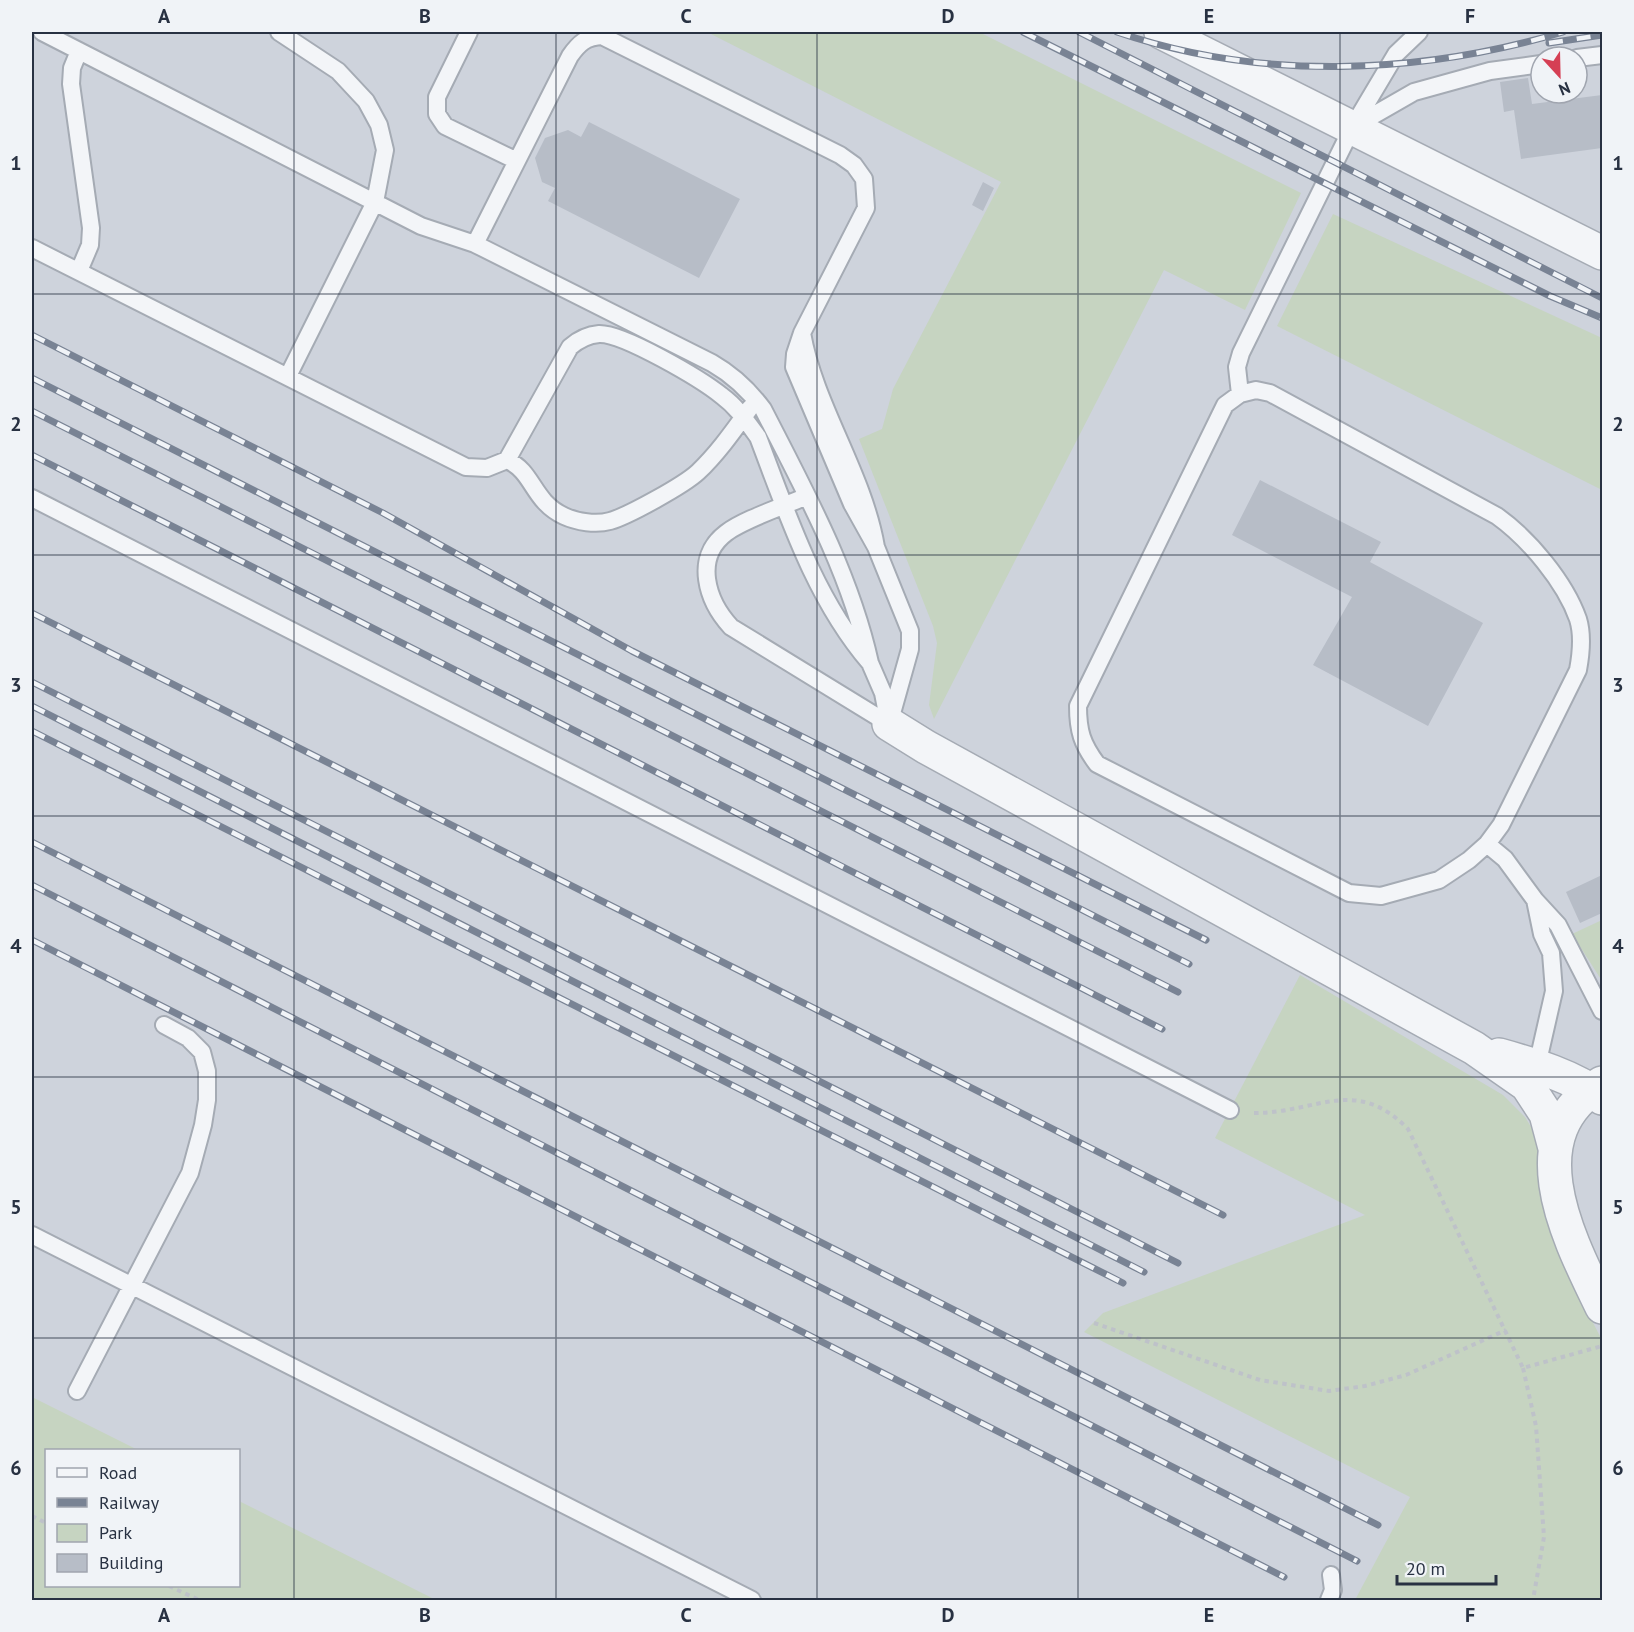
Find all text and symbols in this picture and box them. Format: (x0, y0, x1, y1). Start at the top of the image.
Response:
text: A (158, 3, 171, 29)
text: B (419, 3, 431, 29)
text: C (680, 3, 692, 29)
text: D (942, 3, 955, 29)
text: E (1204, 3, 1214, 29)
text: F (1465, 3, 1475, 29)
north arrow (1529, 45, 1589, 105)
text: N (1556, 78, 1573, 100)
text: 1 (10, 150, 22, 176)
text: 1 (1612, 150, 1624, 176)
text: 2 (10, 411, 22, 437)
text: 2 (1612, 411, 1624, 437)
text: 3 (10, 672, 22, 698)
text: 3 (1612, 672, 1624, 698)
text: 4 (10, 933, 22, 959)
text: 4 (1612, 933, 1624, 959)
text: 5 (10, 1194, 22, 1220)
text: 5 (1612, 1194, 1624, 1220)
legend (45, 1449, 240, 1587)
text: 6 (10, 1455, 22, 1481)
text: 6 (1612, 1455, 1624, 1481)
text: Road (99, 1461, 137, 1484)
text: Railway (99, 1491, 160, 1514)
text: Park (99, 1521, 132, 1544)
scale bar (1397, 1548, 1496, 1586)
text: Building (99, 1551, 163, 1574)
text: 20 m (1406, 1557, 1445, 1580)
text: A (158, 1602, 171, 1628)
text: B (419, 1602, 431, 1628)
text: C (680, 1602, 692, 1628)
text: D (942, 1602, 955, 1628)
text: E (1204, 1602, 1214, 1628)
text: F (1465, 1602, 1475, 1628)

